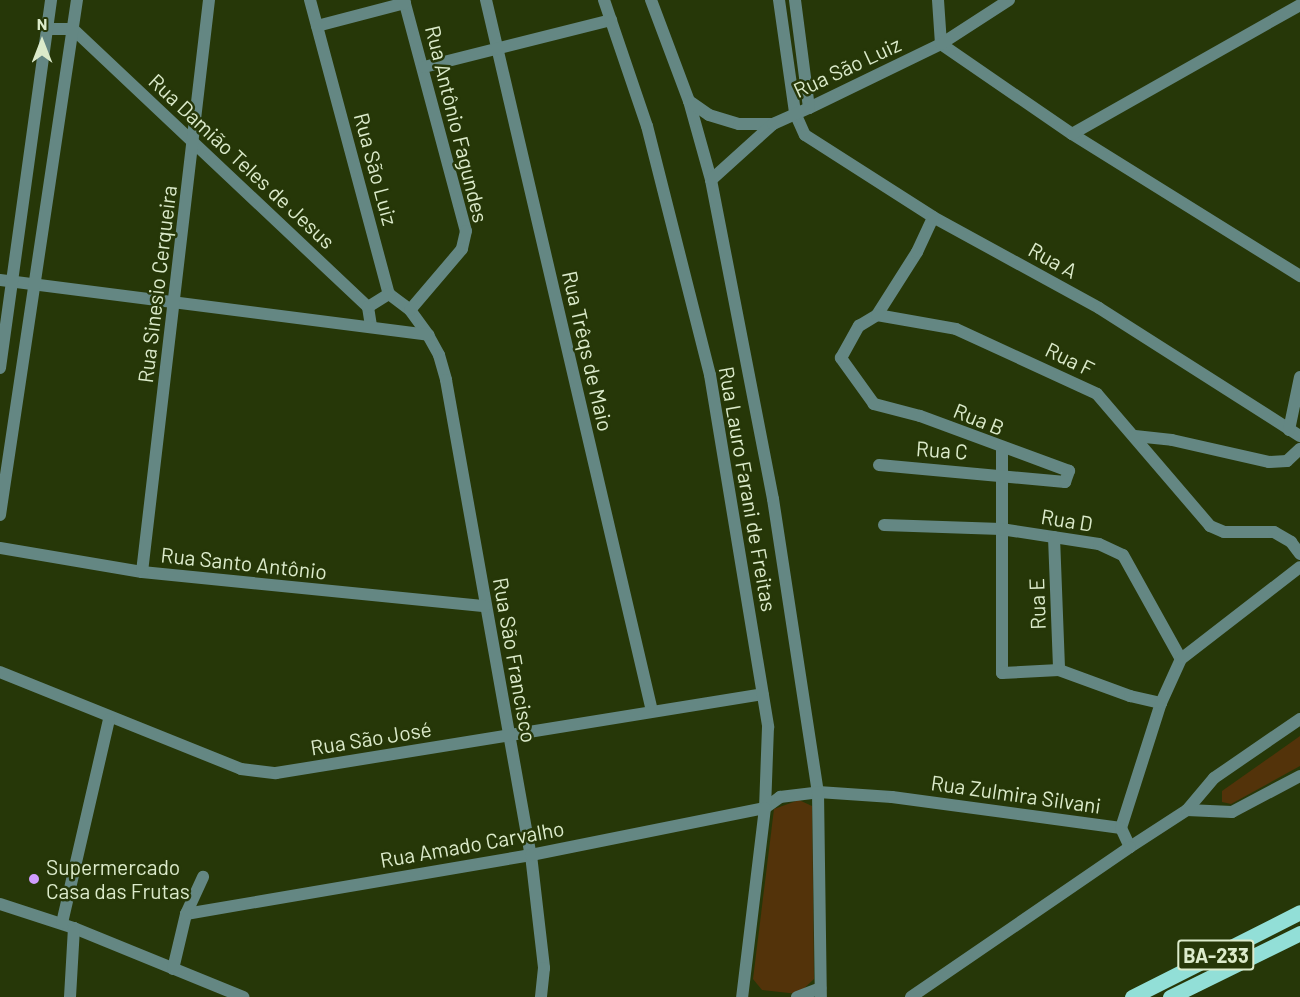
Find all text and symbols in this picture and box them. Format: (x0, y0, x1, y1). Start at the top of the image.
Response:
north arrow (12, 12, 72, 72)
text: N (37, 14, 47, 33)
street label: Rua Antônio Fagundes (420, 23, 494, 225)
street label: Rua São Luiz (789, 31, 905, 103)
street label: Rua Damião Teles de Jesus (144, 68, 340, 254)
street label: Rua São Luiz (349, 110, 403, 228)
street label: Rua Sinesio Cerqueira (132, 184, 182, 384)
street label: Rua A (1024, 236, 1082, 284)
street label: Rua Trêqs de Maio (557, 268, 619, 434)
street label: Rua F (1042, 337, 1098, 381)
street label: Rua Lauro Farani de Freitas (714, 364, 782, 614)
street label: Rua B (950, 398, 1008, 440)
street label: Rua C (915, 436, 969, 464)
street label: Rua D (1039, 503, 1095, 537)
street label: Rua Santo Antônio (160, 542, 328, 584)
street label: Rua São Francisco (488, 575, 542, 745)
street label: Rua E (1024, 578, 1050, 630)
street label: Rua São José (309, 716, 433, 760)
street label: Rua Zulmira Silvani (929, 770, 1103, 818)
street label: Rua Amado Carvalho (378, 815, 566, 873)
place label: Supermercado Casa das Frutas (46, 854, 190, 904)
marker: Supermercado Casa das Frutas (27, 872, 41, 886)
road number: BA-233 (1177, 938, 1255, 972)

